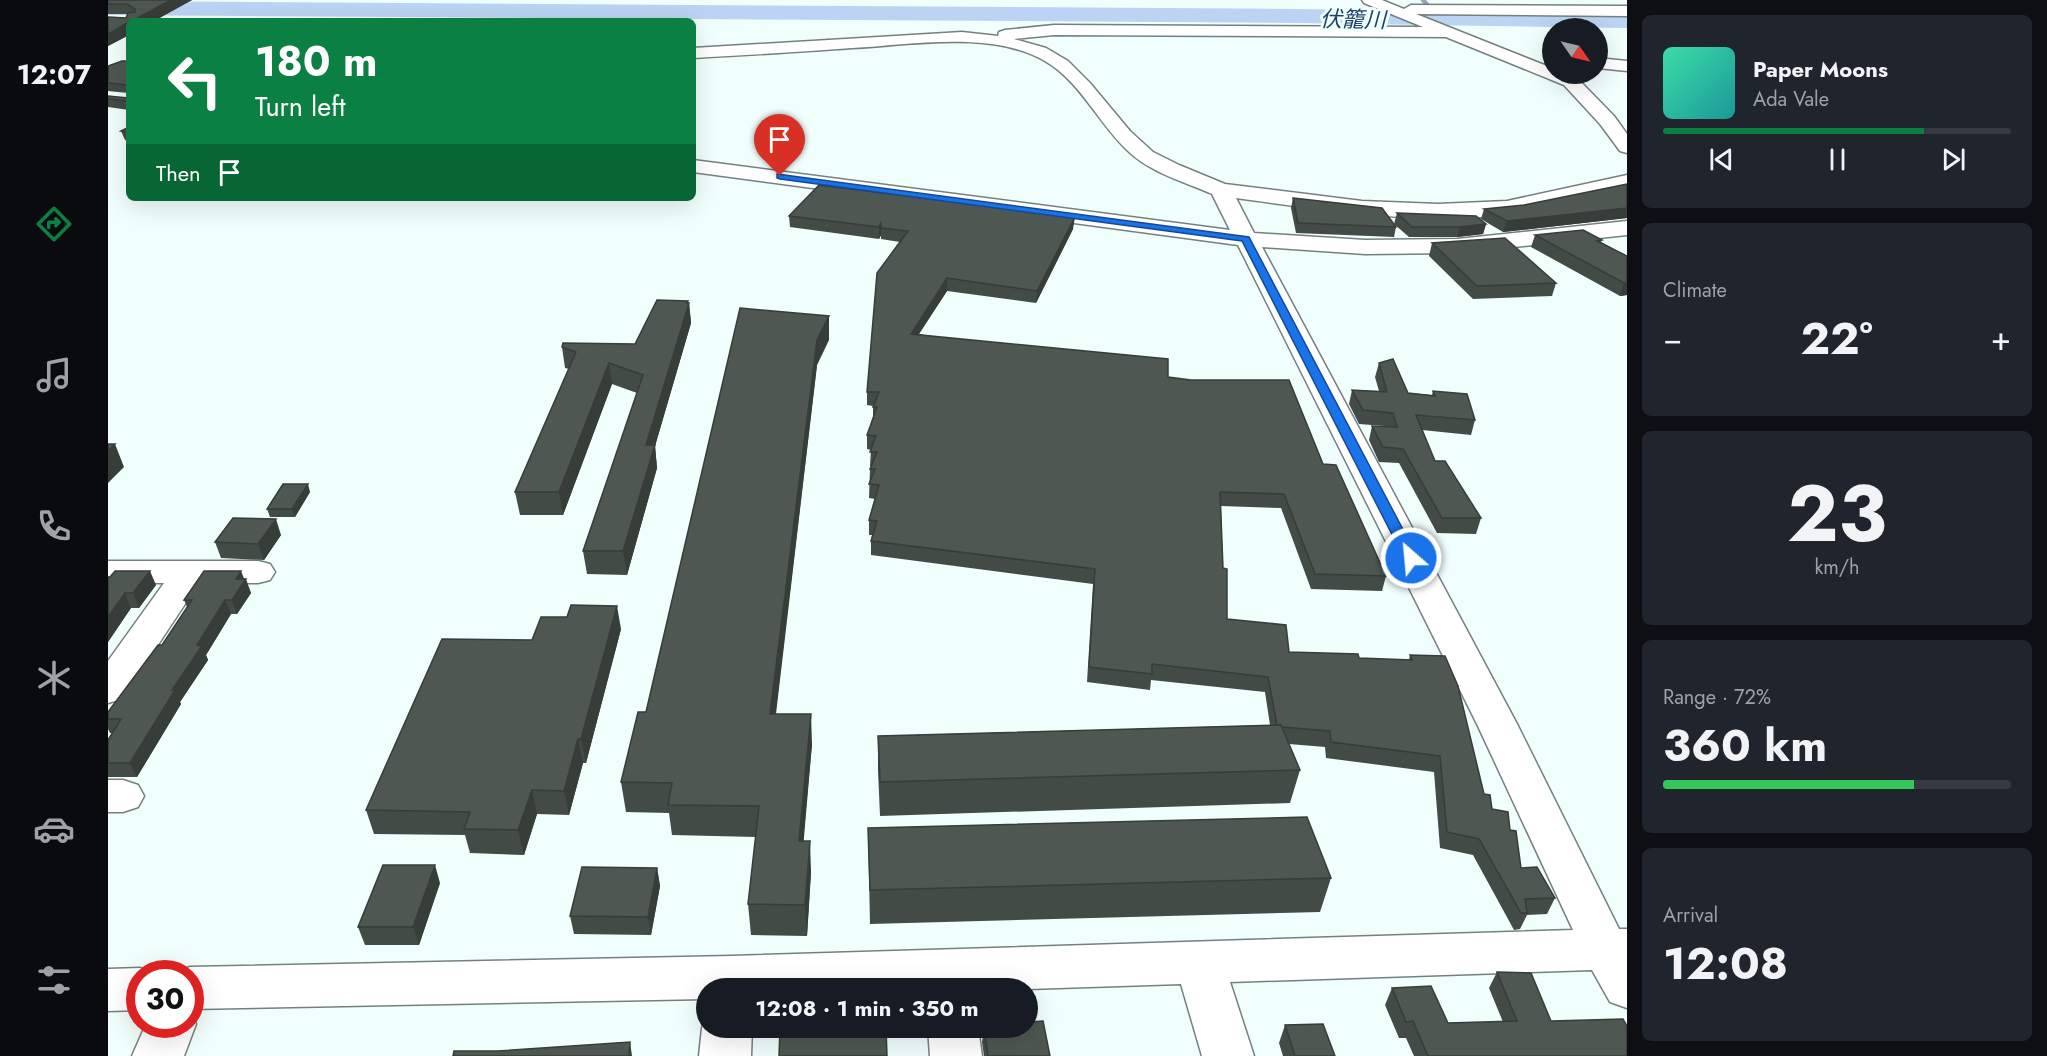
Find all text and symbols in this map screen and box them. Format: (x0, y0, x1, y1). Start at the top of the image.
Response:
water label: 伏籠川 (1320, 2, 1388, 36)
north arrow (1542, 18, 1608, 84)
map controls (1542, 18, 1608, 84)
text: 180 m (255, 31, 378, 92)
icon: left (156, 42, 234, 120)
text: Paper Moons (1753, 53, 1888, 85)
text: 12:07 (17, 55, 91, 94)
text: Ada Vale (1753, 85, 1829, 114)
text: Turn left (255, 87, 345, 126)
pin (754, 114, 805, 176)
icon: arrive (763, 123, 796, 156)
icon: previous (1705, 143, 1738, 176)
icon: pause (1821, 143, 1854, 176)
icon: next (1937, 143, 1970, 176)
icon: arrive (213, 156, 246, 189)
text: Then (156, 157, 201, 189)
icon: directions (33, 203, 75, 245)
text: Climate (1663, 276, 1727, 305)
text: 22° (1800, 306, 1873, 371)
text: − (1663, 315, 1682, 362)
text: + (1991, 315, 2011, 362)
icon: music (33, 354, 75, 396)
text: 23 (1787, 458, 1887, 570)
icon: phone (33, 505, 75, 547)
position arrow (1379, 526, 1443, 590)
text: km/h (1814, 553, 1860, 582)
icon: climate (33, 657, 75, 699)
text: Range · 72% (1663, 683, 1771, 712)
text: 360 km (1663, 713, 1827, 778)
icon: car (33, 808, 75, 850)
text: Arrival (1663, 901, 1718, 930)
text: 12:08 (1663, 931, 1788, 996)
icon: filters (33, 959, 75, 1001)
speed limit sign: 30 (126, 960, 204, 1038)
text: 12:08 · 1 min · 350 m (755, 992, 979, 1024)

